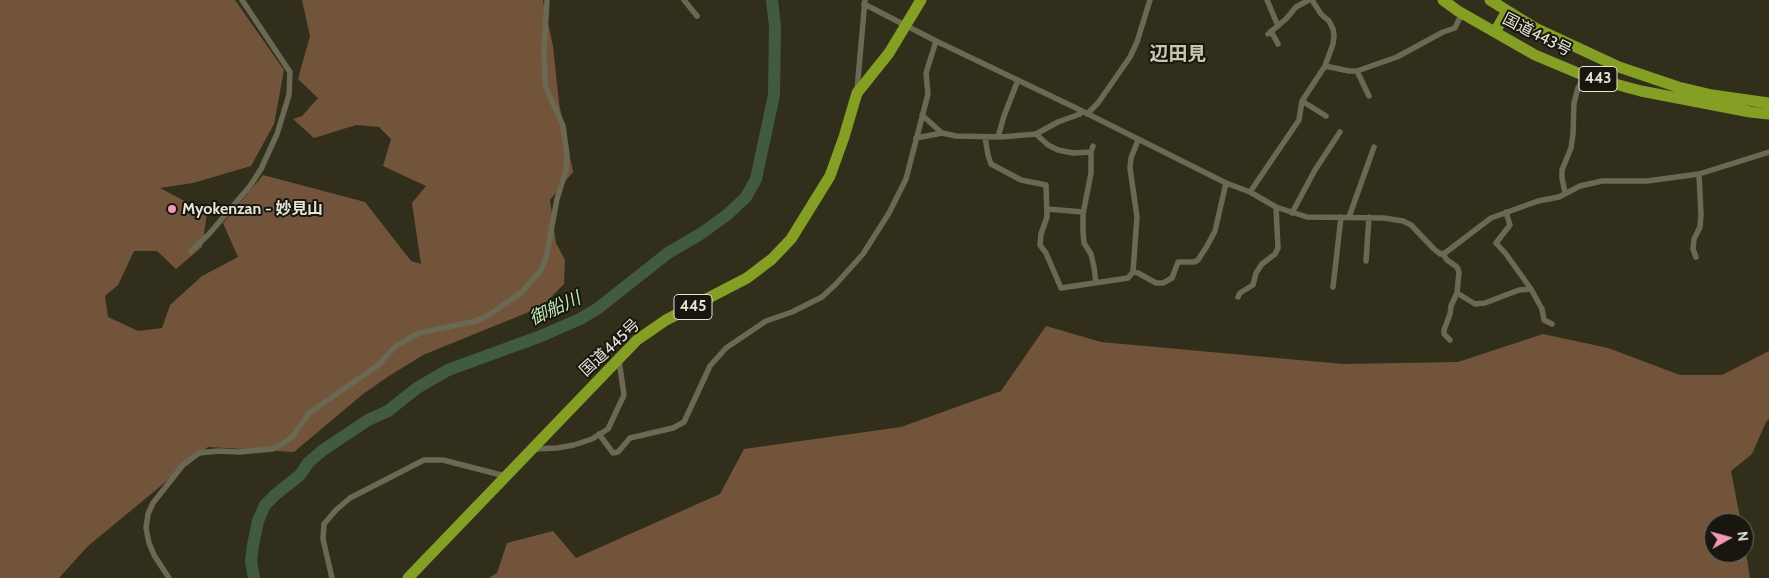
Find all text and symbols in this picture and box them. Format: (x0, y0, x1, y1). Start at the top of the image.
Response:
street label: 国道443号 (1499, 9, 1575, 61)
district label: 辺田見 (1150, 43, 1206, 65)
road number: 443 (1579, 66, 1617, 92)
place label: Myokenzan - 妙見山 (182, 199, 323, 219)
marker: Myokenzan - 妙見山 (166, 203, 178, 215)
water label: 御船川 (526, 288, 584, 330)
road number: 445 (674, 294, 712, 320)
street label: 国道445号 (576, 315, 644, 381)
north arrow (1704, 513, 1754, 563)
text: N (1733, 530, 1752, 542)

